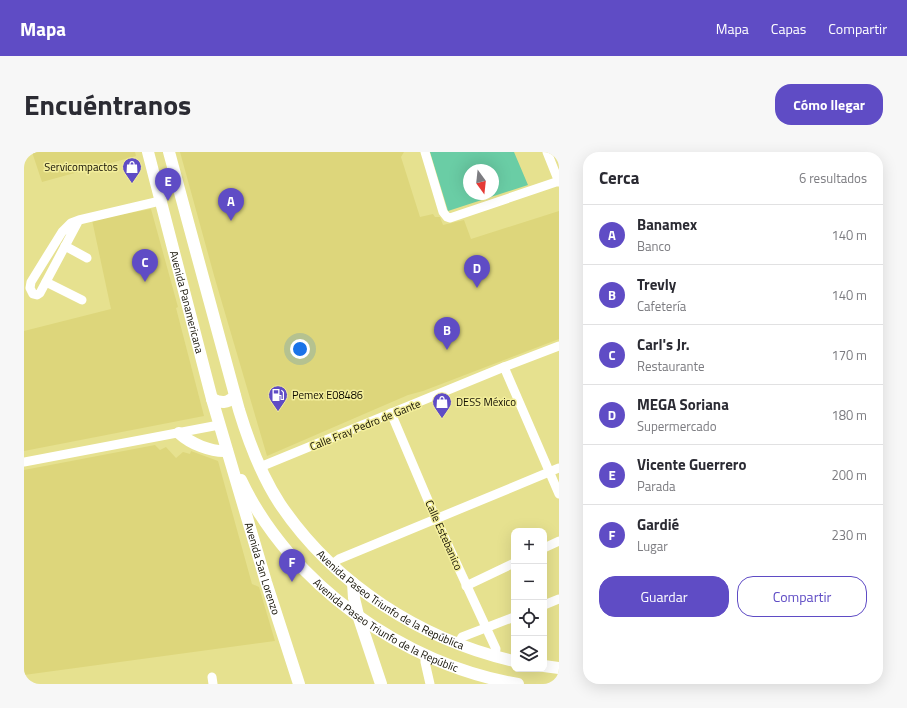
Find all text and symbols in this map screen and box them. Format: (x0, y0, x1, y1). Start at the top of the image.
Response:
text: Mapa (20, 14, 66, 43)
text: Mapa (716, 18, 749, 39)
text: Capas (771, 18, 806, 39)
text: Compartir (828, 18, 887, 39)
text: Encuéntranos (24, 83, 191, 126)
button: Cómo llegar (775, 84, 883, 125)
shop icon: Servicompactos (121, 156, 143, 184)
place label: Servicompactos (44, 159, 118, 175)
north arrow (463, 164, 499, 200)
text: Cerca (599, 165, 639, 191)
pin: E (155, 168, 181, 201)
text: 6 resultados (799, 168, 867, 188)
pin: A (218, 188, 244, 221)
text: Banamex (637, 213, 697, 236)
text: A (608, 225, 616, 245)
text: 140 m (831, 225, 867, 245)
text: Banco (637, 236, 671, 256)
pin: C (132, 249, 158, 282)
street label: Avenida Panamericana (166, 249, 208, 356)
pin: D (464, 255, 490, 288)
text: Trevly (637, 273, 676, 296)
text: B (608, 285, 616, 305)
text: 140 m (831, 285, 867, 305)
text: Cafetería (637, 296, 686, 316)
pin: B (434, 317, 460, 350)
text: Carl's Jr. (637, 333, 690, 356)
your location (290, 339, 310, 359)
text: C (608, 345, 616, 365)
text: 170 m (831, 345, 867, 365)
text: Restaurante (637, 356, 705, 376)
fuel station icon: Pemex E08486 (267, 384, 289, 412)
place label: Pemex E08486 (292, 387, 363, 403)
shop icon: DESS México (431, 391, 453, 419)
text: MEGA Soriana (637, 393, 729, 416)
place label: DESS México (456, 394, 516, 410)
street label: Calle Fray Pedro de Gante (307, 395, 423, 455)
text: D (608, 405, 616, 425)
text: 180 m (831, 405, 867, 425)
text: Supermercado (637, 416, 717, 436)
text: Vicente Guerrero (637, 453, 746, 476)
text: E (608, 465, 616, 485)
text: 200 m (831, 465, 867, 485)
text: Parada (637, 476, 676, 496)
street label: Calle Estebanico (421, 497, 467, 573)
text: Gardié (637, 513, 679, 536)
street label: Avenida San Lorenzo (241, 520, 284, 617)
text: F (609, 525, 615, 545)
text: 230 m (831, 525, 867, 545)
map controls (511, 528, 547, 672)
button: + (511, 528, 547, 564)
text: Lugar (637, 536, 668, 556)
street label: Avenida Paseo Triunfo de la República (316, 545, 468, 651)
pin: F (279, 549, 305, 582)
button: − (511, 564, 547, 600)
street label: Avenida Paseo Triunfo de la Repúblic (311, 575, 463, 673)
button: Guardar (599, 576, 729, 617)
button: Compartir (737, 576, 867, 617)
button: locate (511, 600, 547, 636)
button: layers (511, 636, 547, 672)

